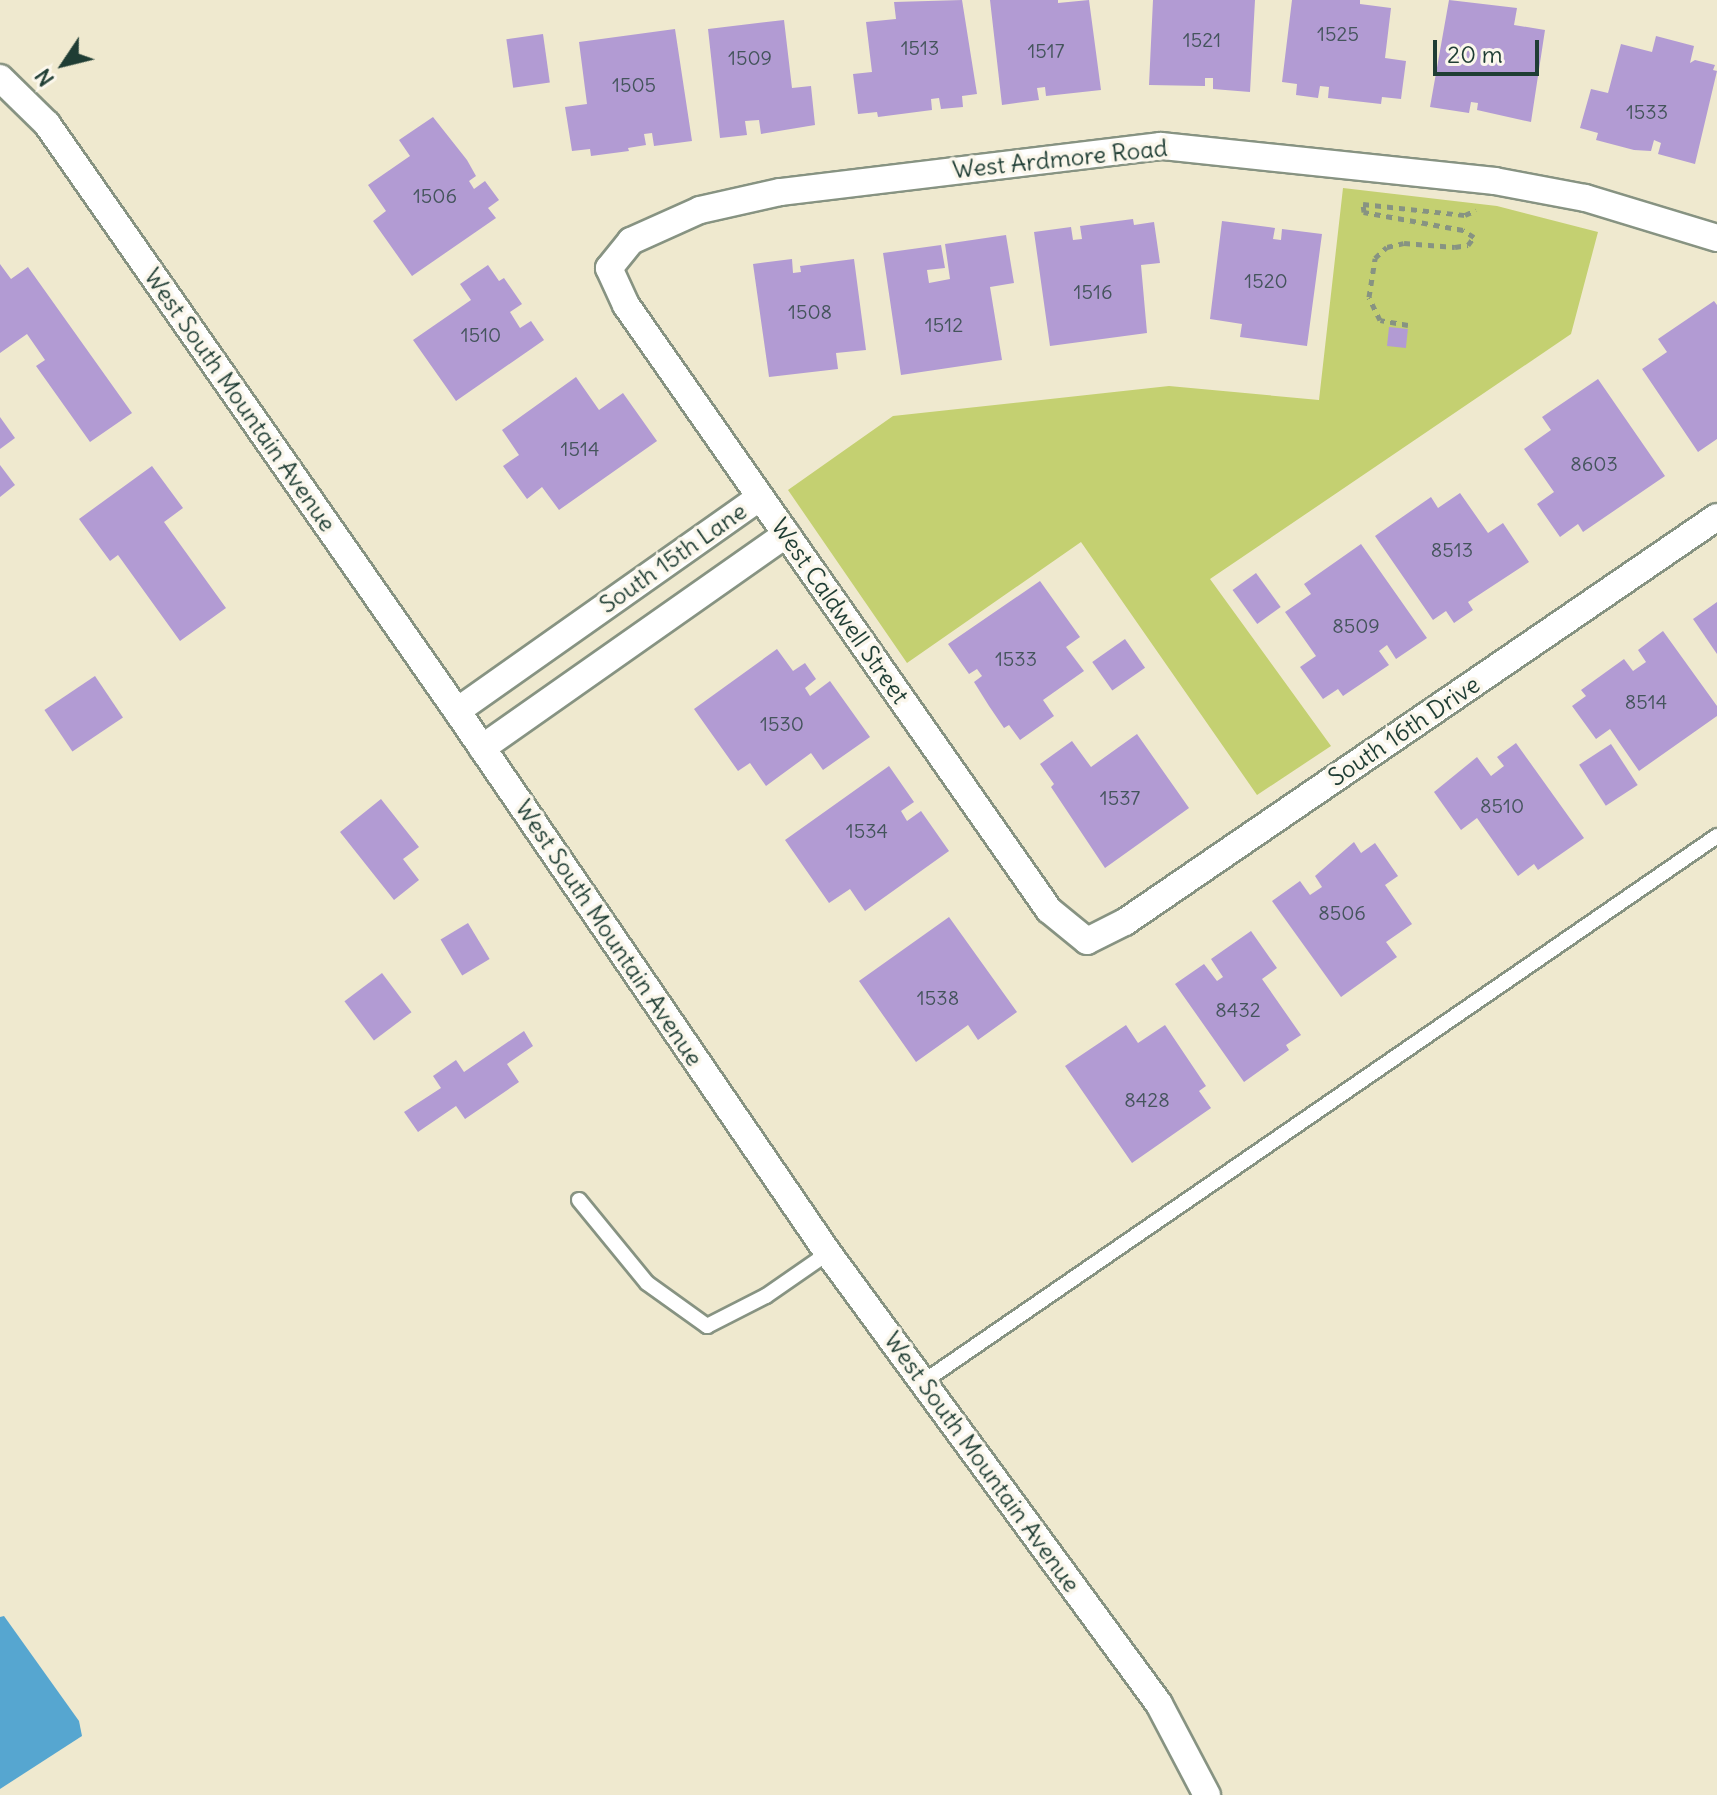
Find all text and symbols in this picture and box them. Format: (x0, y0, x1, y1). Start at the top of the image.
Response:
house number: 1525 (1317, 21, 1359, 45)
north arrow (24, 24, 104, 104)
scale bar (1437, 24, 1543, 74)
house number: 1521 (1183, 27, 1221, 51)
house number: 1513 (901, 35, 939, 59)
house number: 1517 (1027, 38, 1065, 62)
text: 20 m (1447, 39, 1503, 69)
house number: 1509 (728, 45, 772, 69)
text: N (29, 64, 60, 92)
house number: 1505 (612, 72, 656, 96)
house number: 1533 (1626, 99, 1668, 123)
street label: West Ardmore Road (951, 133, 1169, 185)
house number: 1506 (413, 183, 457, 207)
street label: West South Mountain Avenue (138, 263, 342, 537)
house number: 1520 (1244, 268, 1288, 292)
house number: 1516 (1074, 279, 1112, 303)
house number: 1508 (788, 299, 832, 323)
house number: 1512 (925, 312, 963, 336)
house number: 1510 (461, 322, 501, 346)
house number: 1514 (561, 436, 599, 460)
house number: 8603 (1570, 451, 1618, 475)
street label: South 15th Lane (594, 497, 752, 619)
street label: West Caldwell Street (765, 513, 915, 709)
house number: 8513 (1431, 537, 1473, 561)
house number: 8509 (1332, 613, 1380, 637)
house number: 1533 (995, 646, 1037, 670)
street label: South 16th Drive (1323, 670, 1485, 792)
house number: 8514 (1625, 689, 1667, 713)
house number: 1530 (760, 711, 804, 735)
house number: 1537 (1100, 785, 1140, 809)
house number: 8510 (1480, 793, 1524, 817)
street label: West South Mountain Avenue (509, 794, 709, 1072)
house number: 1534 (846, 818, 888, 842)
house number: 8506 (1318, 900, 1366, 924)
house number: 1538 (917, 985, 959, 1009)
house number: 8432 (1215, 997, 1261, 1021)
house number: 8428 (1124, 1087, 1170, 1111)
street label: West South Mountain Avenue (878, 1326, 1086, 1598)

